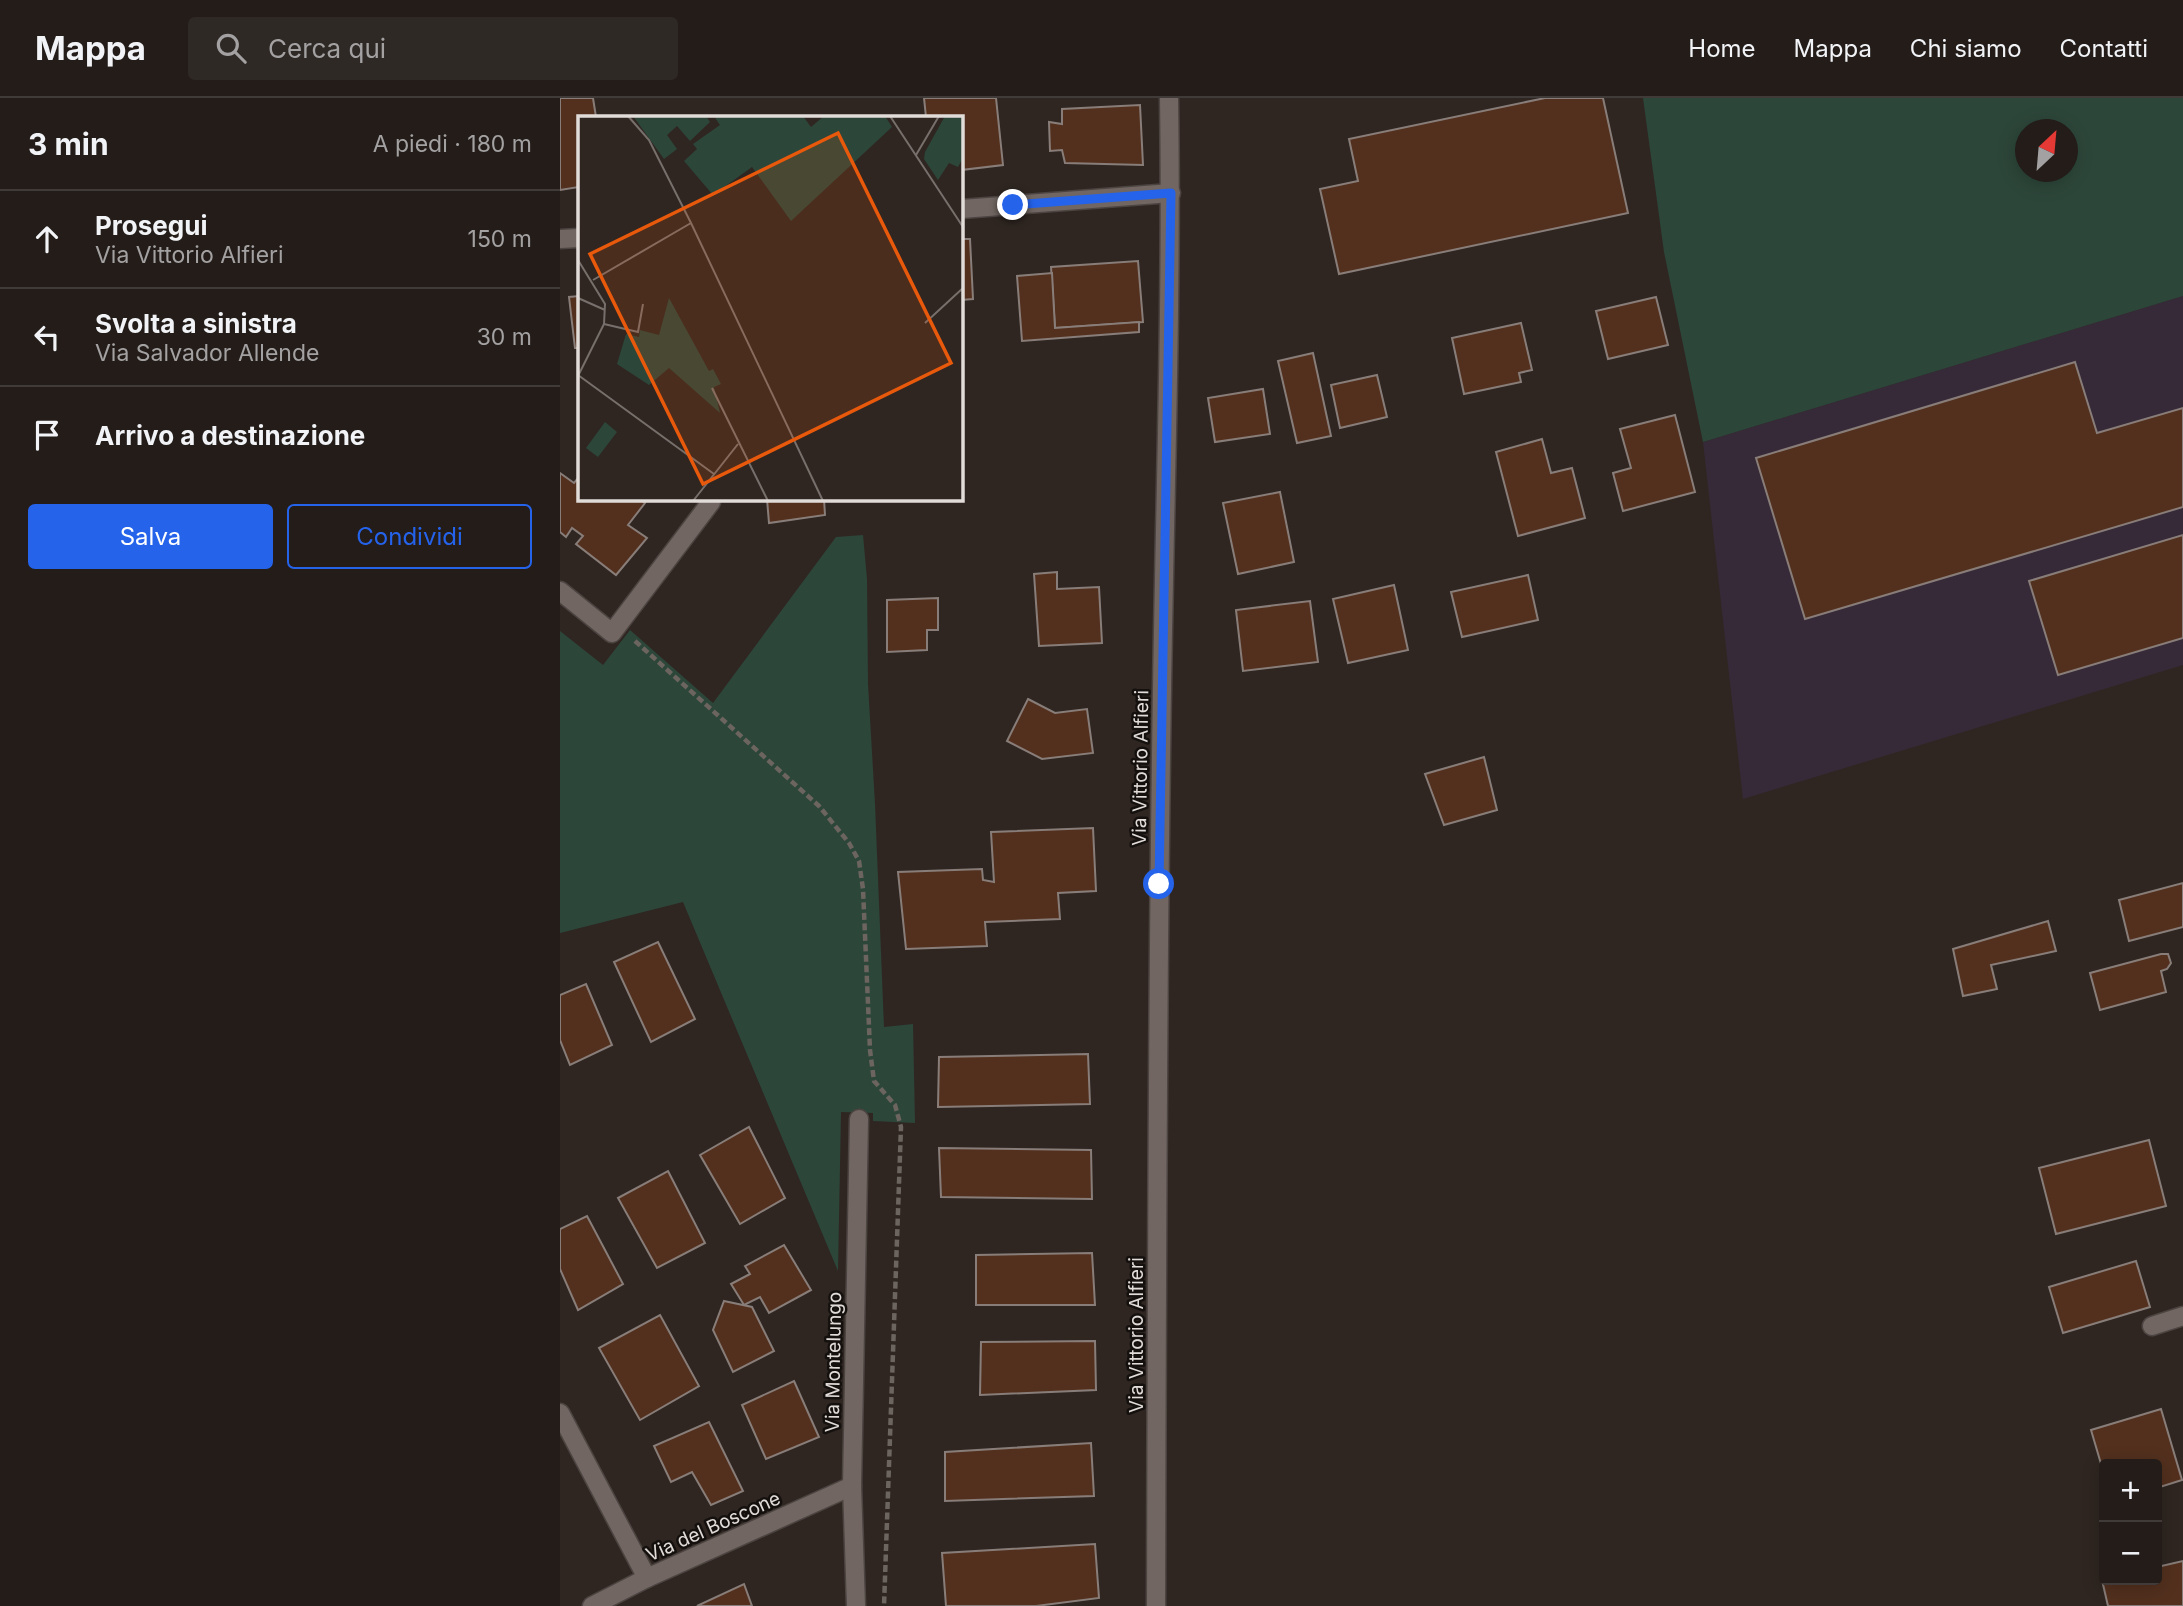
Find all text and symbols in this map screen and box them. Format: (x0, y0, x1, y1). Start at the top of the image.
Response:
search box (188, 17, 678, 80)
text: Mappa (35, 28, 146, 68)
icon: search (212, 29, 250, 67)
text: Cerca qui (268, 33, 386, 64)
text: Home (1688, 34, 1756, 63)
text: Mappa (1794, 34, 1872, 63)
text: Chi siamo (1910, 34, 2022, 63)
text: Contatti (2060, 34, 2148, 63)
inset map (578, 116, 962, 500)
north arrow (2015, 119, 2078, 182)
text: 3 min (28, 126, 109, 162)
text: A piedi · 180 m (373, 130, 532, 158)
route end (997, 189, 1028, 220)
text: Prosegui (95, 210, 207, 241)
icon: ahead (28, 220, 66, 258)
text: 150 m (468, 225, 532, 253)
text: Via Vittorio Alfieri (95, 241, 284, 269)
text: Svolta a sinistra (95, 308, 297, 339)
icon: left (28, 318, 66, 356)
text: 30 m (477, 323, 532, 351)
text: Via Salvador Allende (95, 339, 319, 367)
icon: arrive (28, 416, 66, 454)
text: Arrivo a destinazione (95, 420, 365, 451)
button: Salva (28, 504, 273, 569)
button: Condividi (287, 504, 532, 569)
street label: Via Vittorio Alfieri (1128, 690, 1153, 846)
route start (1143, 868, 1174, 899)
street label: Via Vittorio Alfieri (1125, 1257, 1148, 1413)
street label: Via Montelungo (821, 1291, 846, 1433)
map controls (2099, 1459, 2162, 1585)
button: + (2099, 1459, 2162, 1522)
street label: Via del Boscone (642, 1487, 784, 1566)
button: − (2099, 1522, 2162, 1585)

